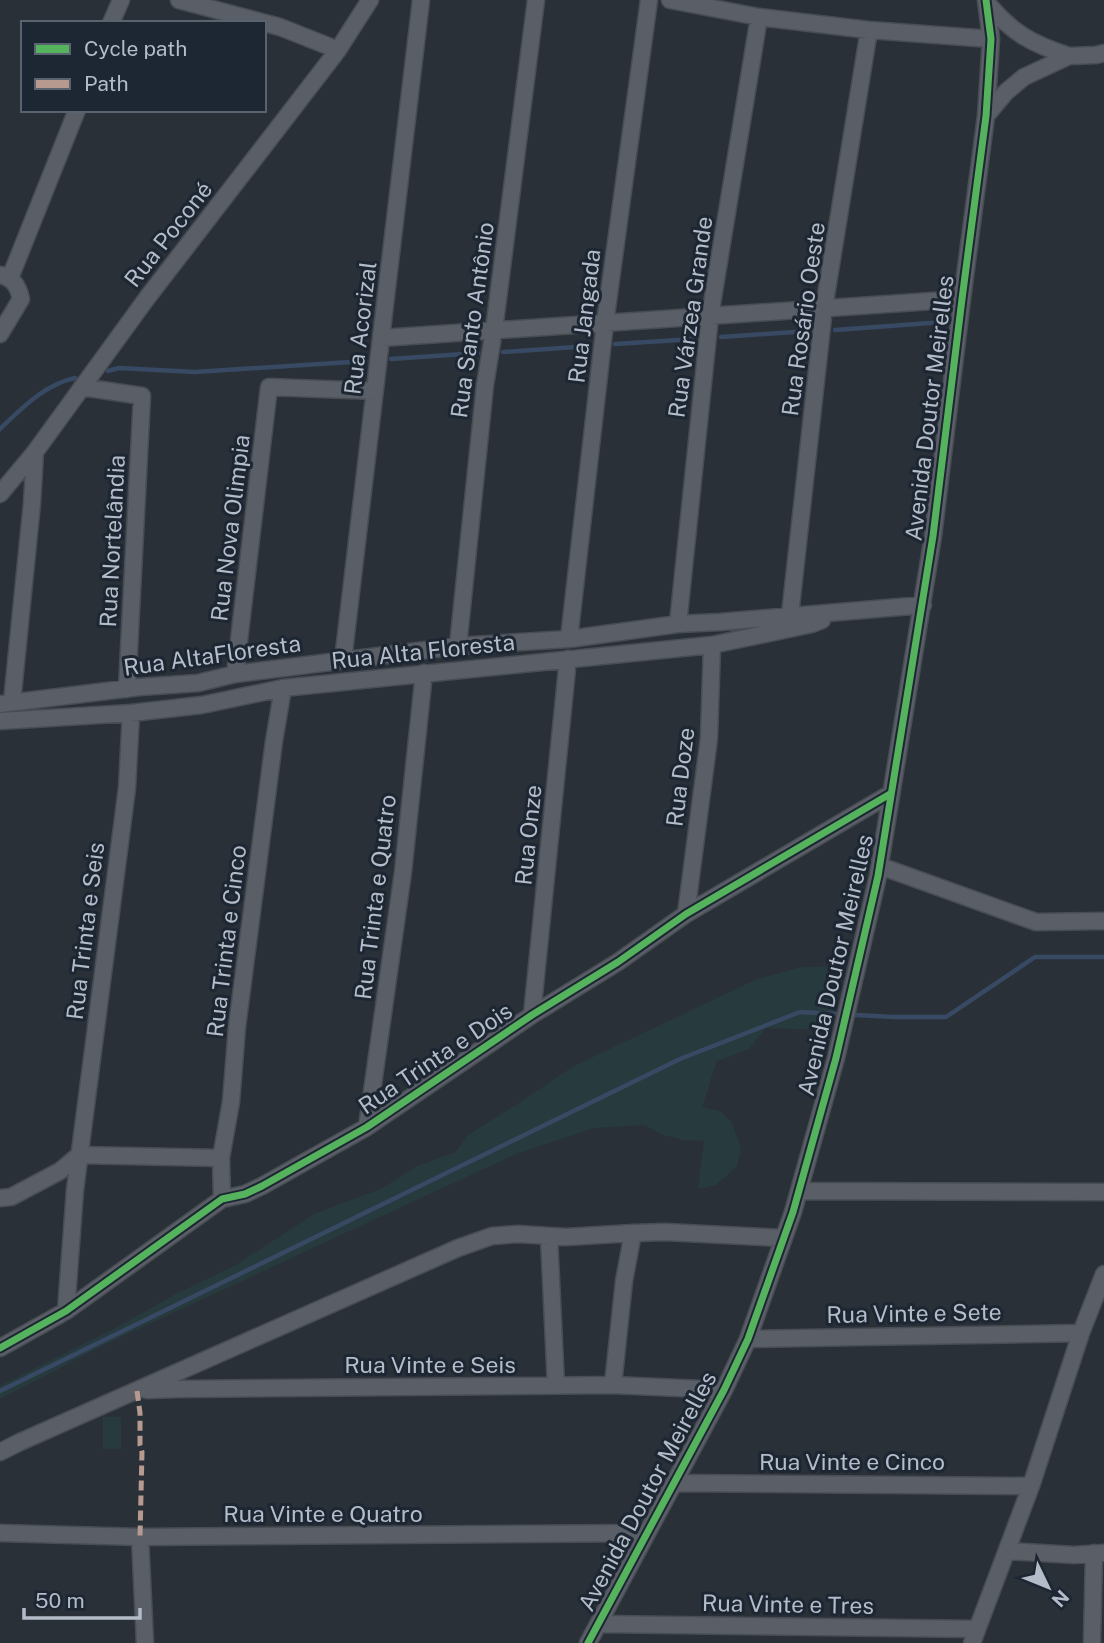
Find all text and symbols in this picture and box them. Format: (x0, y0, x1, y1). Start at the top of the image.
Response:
legend (21, 21, 266, 112)
text: Cycle path (84, 36, 187, 61)
text: Path (84, 71, 129, 96)
street label: Rua Poconé (119, 176, 217, 292)
street label: Rua Várzea Grande (662, 215, 718, 419)
street label: Rua Santo Antônio (445, 220, 499, 420)
street label: Rua Rosário Oeste (776, 220, 830, 418)
street label: Rua Jangada (562, 247, 606, 385)
street label: Rua Acorizal (338, 260, 382, 396)
street label: Avenida Doutor Meirelles (899, 274, 959, 542)
street label: Rua Nova Olimpia (205, 433, 255, 623)
street label: Rua Nortelândia (94, 454, 130, 628)
street label: Rua Alta Floresta (330, 628, 516, 674)
street label: Rua AltaFloresta (122, 629, 302, 681)
street label: Rua Doze (661, 726, 699, 828)
street label: Rua Onze (509, 783, 547, 887)
street label: Rua Trinta e Quatro (349, 793, 401, 1001)
street label: Avenida Doutor Meirelles (792, 832, 878, 1098)
street label: Rua Trinta e Seis (61, 841, 109, 1021)
street label: Rua Trinta e Cinco (201, 843, 251, 1039)
street label: Rua Trinta e Dois (353, 997, 517, 1119)
street label: Rua Vinte e Sete (826, 1298, 1002, 1328)
street label: Rua Vinte e Seis (344, 1351, 516, 1378)
street label: Avenida Doutor Meirelles (572, 1367, 722, 1615)
street label: Rua Vinte e Cinco (759, 1448, 945, 1475)
street label: Rua Vinte e Quatro (223, 1500, 423, 1527)
north arrow (1013, 1552, 1083, 1622)
scale bar (24, 1576, 140, 1620)
text: N (1047, 1586, 1074, 1612)
text: 50 m (35, 1588, 85, 1613)
street label: Rua Vinte e Tres (702, 1589, 874, 1619)

